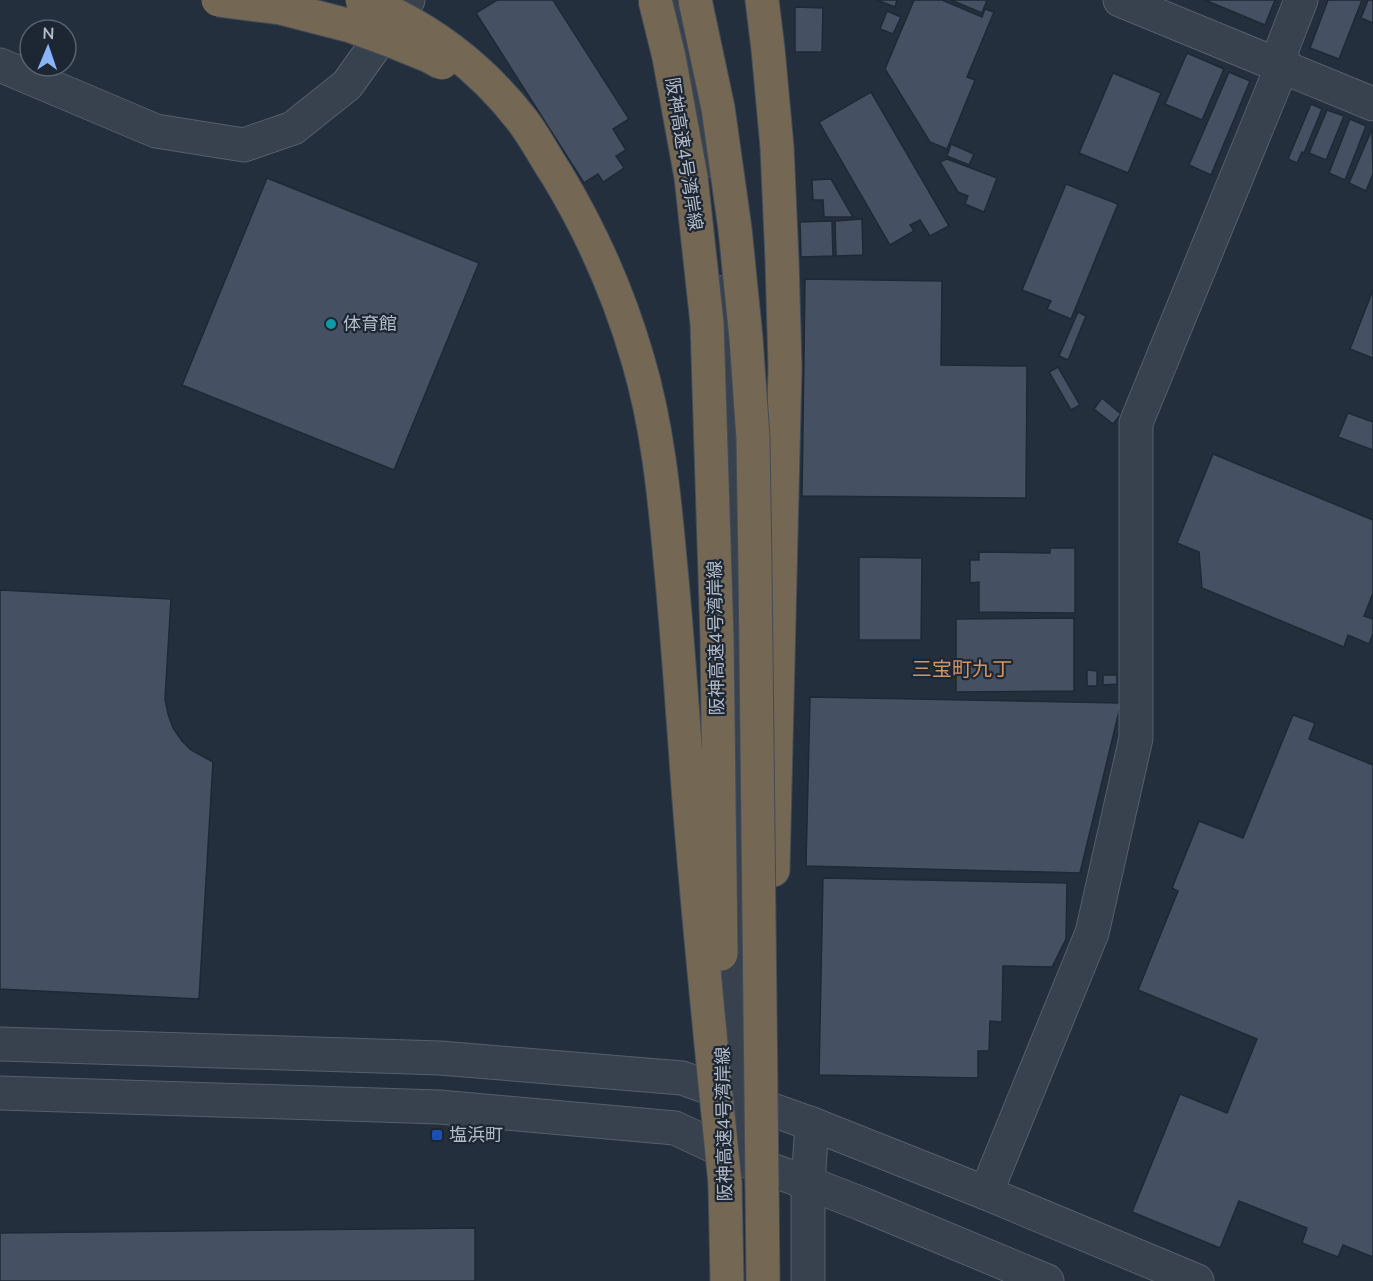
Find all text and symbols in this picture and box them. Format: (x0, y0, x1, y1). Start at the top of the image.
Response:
north arrow (18, 18, 78, 78)
text: N (42, 23, 55, 45)
street label: 阪神高速4号湾岸線 (660, 76, 708, 232)
place label: 体育館 (343, 312, 397, 336)
marker: 体育館 (324, 317, 338, 331)
street label: 阪神高速4号湾岸線 (703, 560, 729, 716)
district label: 三宝町九丁 (912, 656, 1012, 683)
street label: 阪神高速4号湾岸線 (711, 1046, 737, 1202)
place label: 塩浜町 (449, 1123, 503, 1147)
marker: 塩浜町 (430, 1128, 444, 1142)

